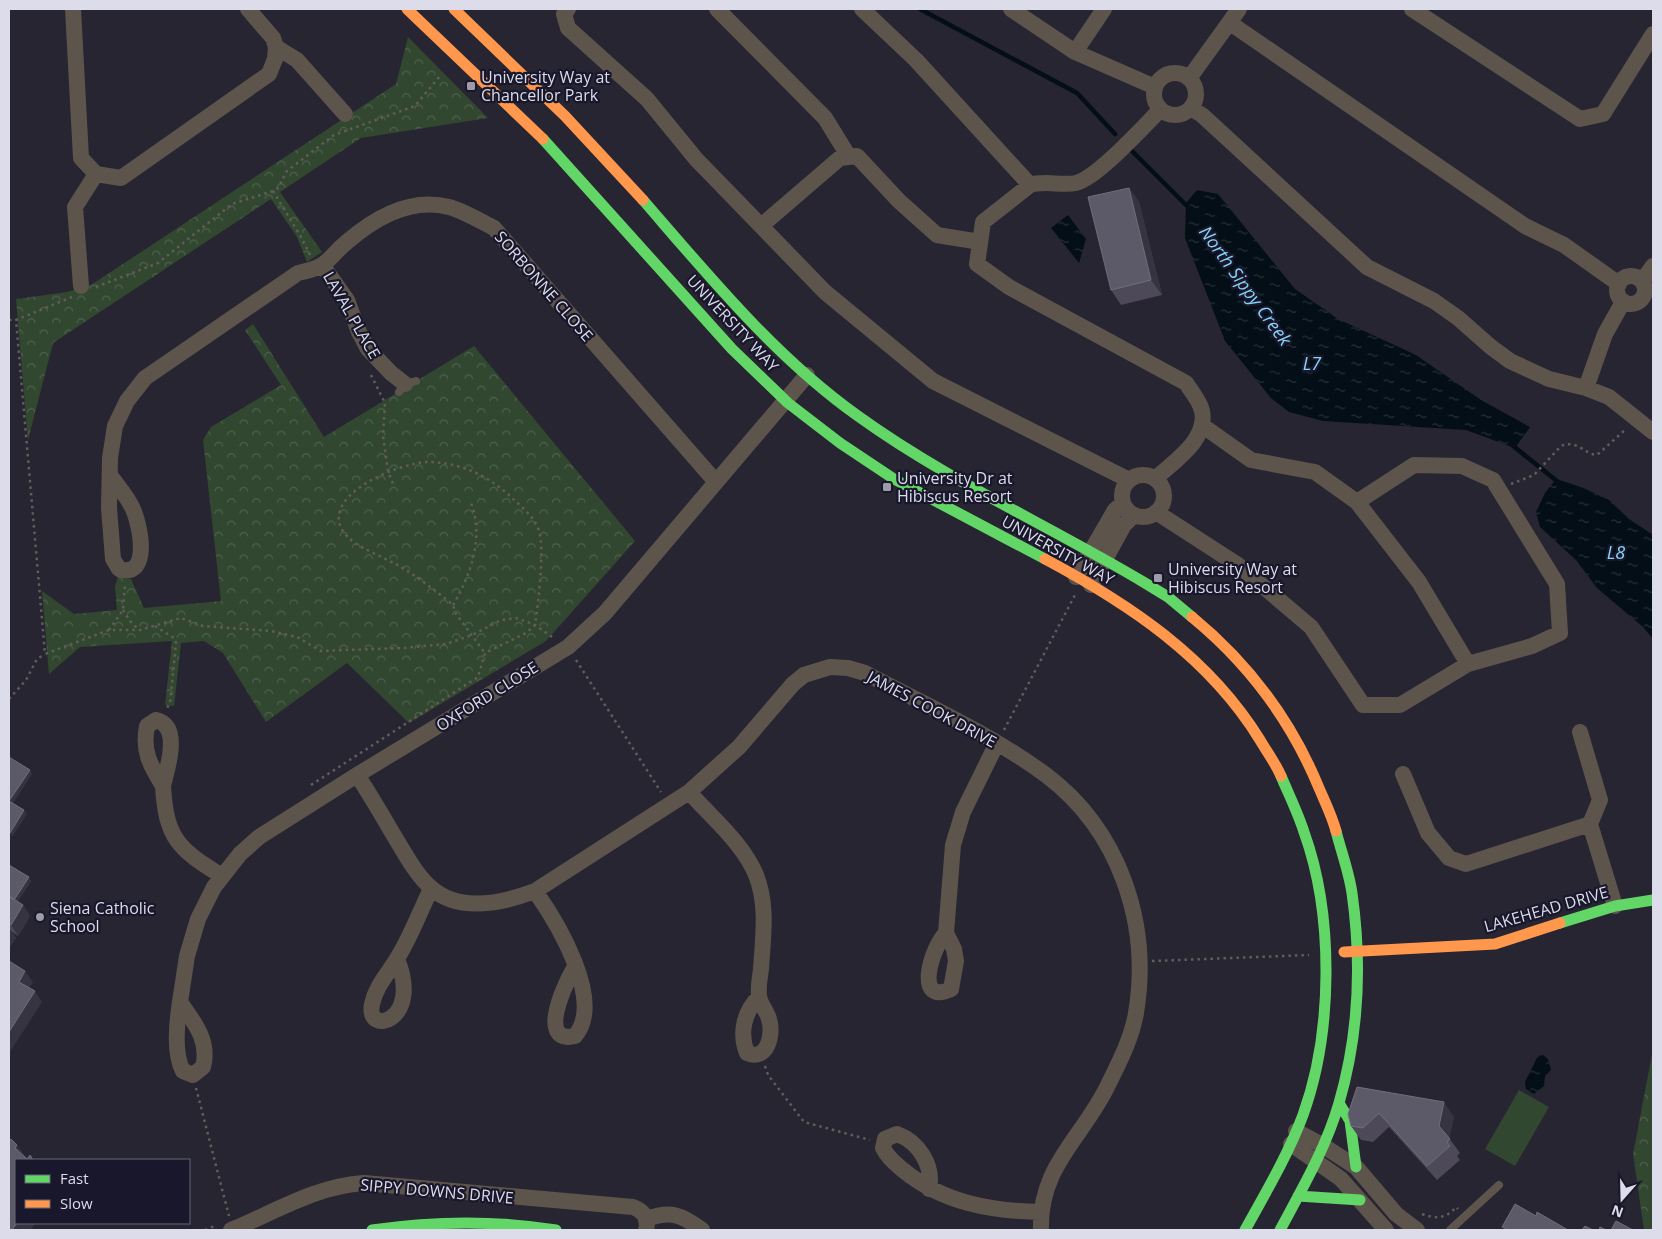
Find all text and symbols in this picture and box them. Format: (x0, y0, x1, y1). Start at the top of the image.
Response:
place label: University Way at Chancellor Park (481, 66, 610, 106)
marker: University Way at Chancellor Park (465, 80, 477, 92)
water label: North Sippy Creek (1194, 221, 1298, 351)
street label: SORBONNE CLOSE (490, 226, 598, 346)
street label: LAVAL PLACE (318, 267, 386, 363)
street label: UNIVERSITY WAY (682, 270, 784, 376)
water label: L7 (1303, 351, 1322, 375)
place label: University Dr at Hibiscus Resort (897, 467, 1013, 507)
marker: University Dr at Hibiscus Resort (881, 481, 893, 493)
street label: UNIVERSITY WAY (998, 510, 1118, 590)
water label: L8 (1607, 540, 1625, 564)
place label: University Way at Hibiscus Resort (1168, 558, 1297, 598)
marker: University Way at Hibiscus Resort (1152, 572, 1164, 584)
street label: OXFORD CLOSE (432, 656, 542, 736)
street label: JAMES COOK DRIVE (862, 665, 1001, 752)
street label: LAKEHEAD DRIVE (1481, 881, 1611, 937)
place label: Siena Catholic School (50, 897, 155, 937)
marker: Siena Catholic School (34, 911, 46, 923)
legend (15, 1159, 190, 1224)
text: Fast (60, 1168, 89, 1188)
street label: SIPPY DOWNS DRIVE (359, 1173, 515, 1209)
north arrow (1597, 1174, 1647, 1224)
text: Slow (60, 1193, 93, 1213)
text: N (1609, 1201, 1626, 1223)

